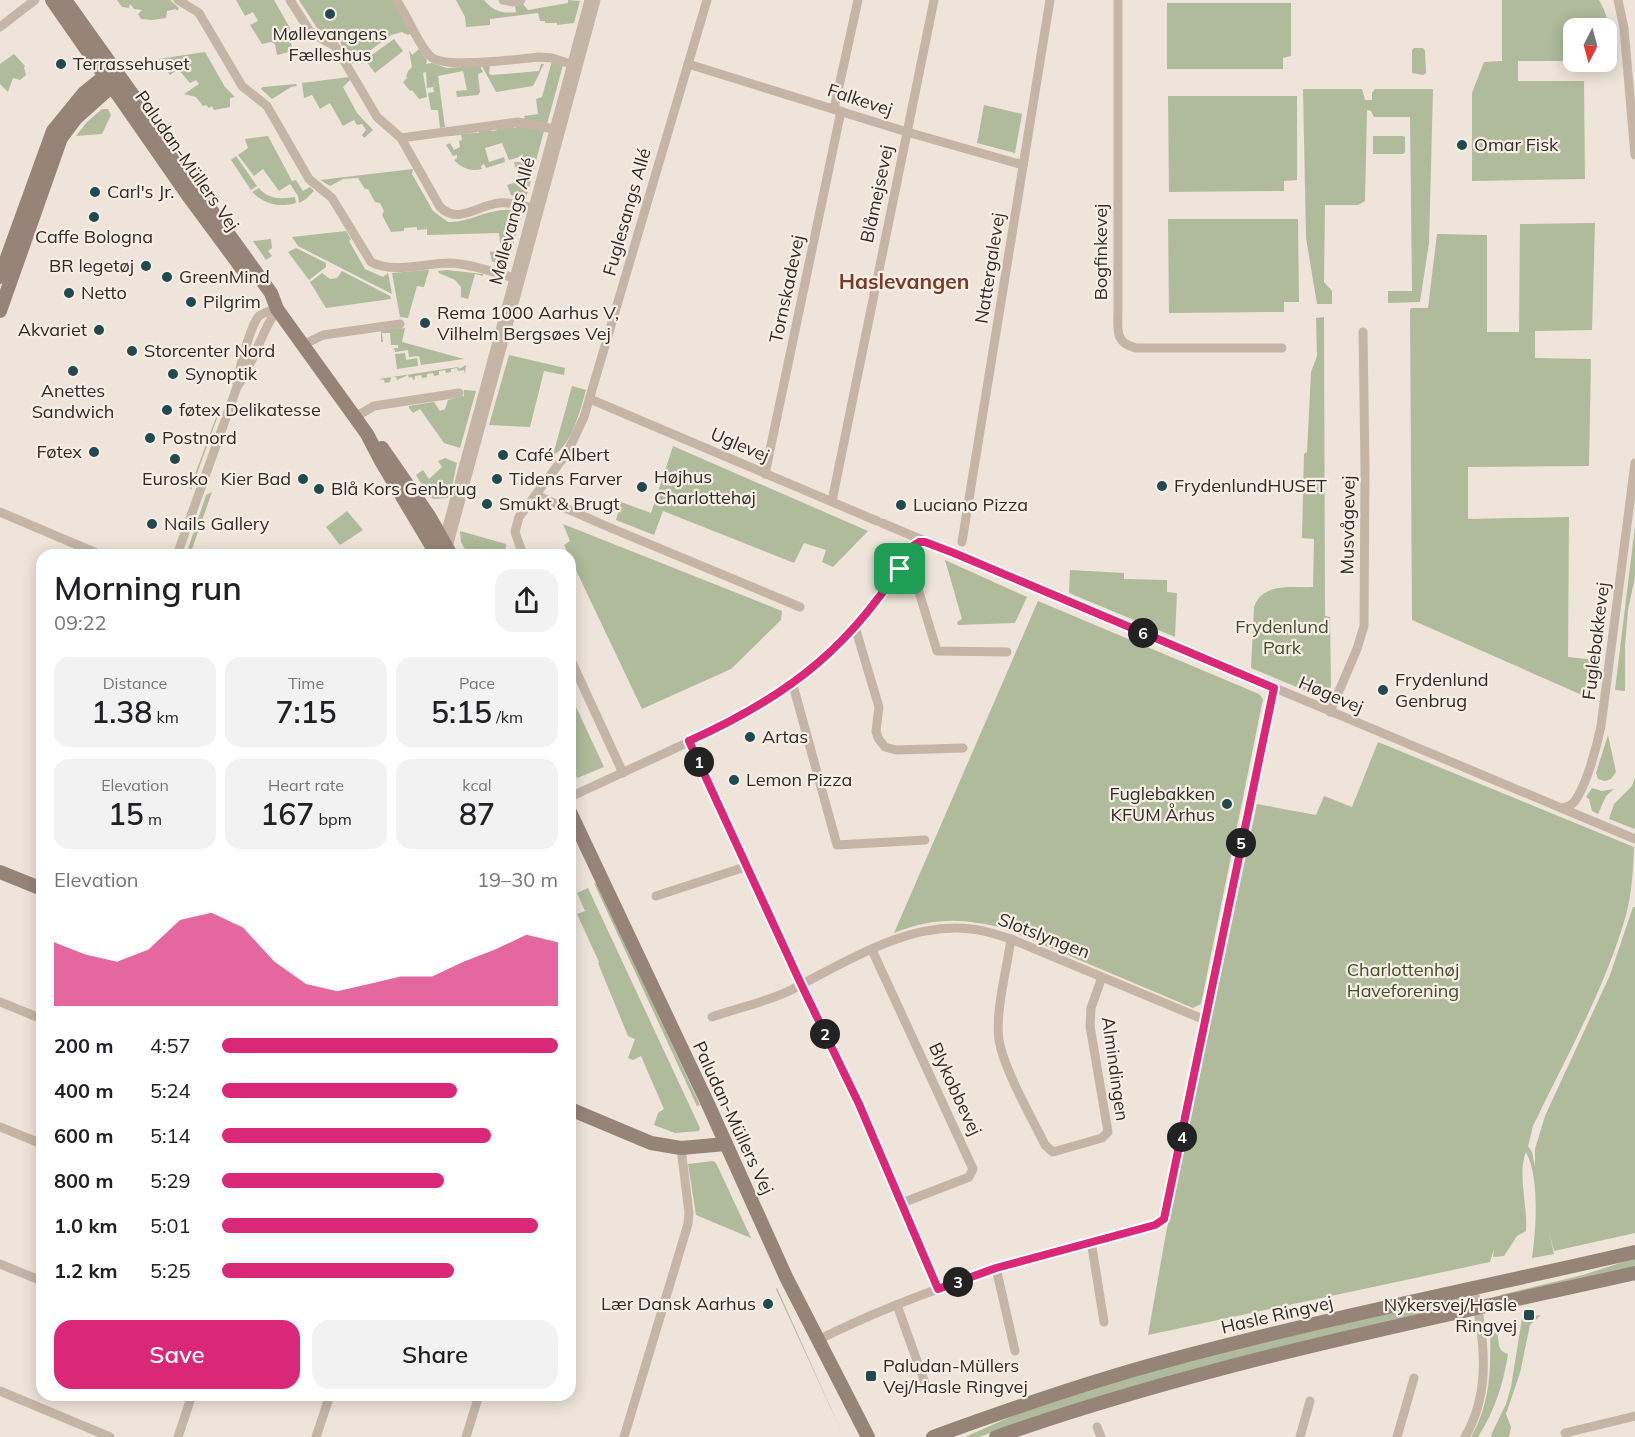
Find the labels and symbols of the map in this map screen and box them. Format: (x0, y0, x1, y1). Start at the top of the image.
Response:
marker: Møllevangens Fælleshus (323, 7, 337, 21)
north arrow (1563, 18, 1617, 72)
place label: Møllevangens Fælleshus (273, 22, 387, 66)
place label: Terrassehuset (73, 52, 190, 75)
marker: Terrassehuset (54, 57, 68, 71)
street label: Falkevej (825, 78, 896, 121)
street label: Paludan-Müllers Vej (130, 86, 245, 235)
place label: Omar Fisk (1474, 133, 1559, 156)
marker: Omar Fisk (1455, 138, 1469, 152)
street label: Blåmejsevej (855, 143, 898, 245)
street label: Fuglesangs Allé (597, 145, 656, 278)
street label: Møllevangs Allé (483, 155, 540, 287)
place label: Carl's Jr. (107, 180, 174, 203)
marker: Carl's Jr. (88, 185, 102, 199)
street label: Bogfinkevej (1089, 204, 1112, 300)
marker: Caffe Bologna (87, 210, 101, 224)
street label: Nattergalevej (969, 211, 1010, 325)
place label: Caffe Bologna (35, 225, 153, 248)
street label: Tornskadevej (764, 233, 809, 345)
place label: BR legetøj (49, 254, 134, 277)
marker: BR legetøj (139, 259, 153, 273)
place label: GreenMind (179, 265, 270, 288)
district label: Haslevangen (839, 268, 969, 294)
marker: GreenMind (160, 270, 174, 284)
place label: Netto (81, 281, 127, 304)
marker: Netto (62, 286, 76, 300)
place label: Pilgrim (203, 290, 261, 313)
marker: Pilgrim (184, 295, 198, 309)
place label: Rema 1000 Aarhus V, Vilhelm Bergsøes Vej (437, 301, 619, 345)
marker: Rema 1000 Aarhus V, Vilhelm Bergsøes Vej (418, 316, 432, 330)
place label: Akvariet (18, 318, 87, 341)
marker: Akvariet (92, 323, 106, 337)
place label: Storcenter Nord (144, 339, 275, 362)
marker: Storcenter Nord (125, 344, 139, 358)
place label: Synoptik (185, 362, 258, 385)
marker: Anettes Sandwich (66, 364, 80, 378)
marker: Synoptik (166, 367, 180, 381)
place label: Anettes Sandwich (32, 379, 114, 423)
place label: føtex Delikatesse (179, 398, 321, 421)
marker: føtex Delikatesse (160, 403, 174, 417)
street label: Uglevej (707, 422, 773, 467)
place label: Postnord (162, 426, 237, 449)
marker: Postnord (143, 431, 157, 445)
place label: Føtex (36, 440, 82, 463)
place label: Café Albert (515, 443, 610, 466)
marker: Føtex (87, 445, 101, 459)
marker: Café Albert (496, 448, 510, 462)
marker: Eurosko (168, 452, 182, 466)
place label: Højhus Charlottehøj (654, 465, 756, 509)
place label: Eurosko (142, 467, 208, 490)
place label: Kier Bad (220, 467, 291, 490)
place label: Tidens Farver (509, 467, 623, 490)
marker: Kier Bad (296, 472, 310, 486)
marker: Tidens Farver (490, 472, 504, 486)
place label: FrydenlundHUSET (1174, 474, 1327, 497)
street label: Musvågevej (1335, 475, 1360, 575)
place label: Blå Kors Genbrug (331, 477, 477, 500)
marker: FrydenlundHUSET (1155, 479, 1169, 493)
marker: Højhus Charlottehøj (635, 480, 649, 494)
marker: Blå Kors Genbrug (312, 482, 326, 496)
place label: Smukt & Brugt (499, 492, 620, 515)
place label: Luciano Pizza (913, 493, 1028, 516)
marker: Smukt & Brugt (480, 497, 494, 511)
marker: Luciano Pizza (894, 498, 908, 512)
place label: Nails Gallery (164, 512, 270, 535)
marker: Nails Gallery (145, 517, 159, 531)
pin (874, 543, 925, 594)
street label: Fuglebakkevej (1577, 581, 1614, 701)
park label: Frydenlund Park (1235, 615, 1329, 659)
pin: 6 (1128, 618, 1158, 648)
place label: Frydenlund Genbrug (1395, 668, 1489, 712)
street label: Høgevej (1295, 671, 1367, 718)
marker: Frydenlund Genbrug (1376, 683, 1390, 697)
place label: Artas (762, 725, 808, 748)
marker: Artas (743, 730, 757, 744)
pin: 1 (684, 747, 714, 777)
place label: Lemon Pizza (746, 768, 852, 791)
marker: Lemon Pizza (727, 773, 741, 787)
place label: Fuglebakken KFUM Århus (1110, 782, 1215, 826)
marker: Fuglebakken KFUM Århus (1220, 797, 1234, 811)
pin: 5 (1226, 828, 1256, 858)
street label: Slotslyngen (995, 908, 1093, 964)
park label: Charlottenhøj Haveforening (1347, 958, 1459, 1002)
street label: Almindingen (1097, 1015, 1134, 1123)
pin: 2 (810, 1019, 840, 1049)
street label: Paludan-Müllers Vej (688, 1037, 779, 1198)
street label: Blykobbevej (924, 1039, 987, 1139)
pin: 4 (1167, 1122, 1197, 1152)
pin: 3 (943, 1267, 973, 1297)
street label: Hasle Ringvej (1219, 1290, 1335, 1339)
place label: Lær Dansk Aarhus (601, 1292, 756, 1315)
place label: Nykersvej/Hasle Ringvej (1384, 1293, 1517, 1337)
marker: Lær Dansk Aarhus (761, 1297, 775, 1311)
marker: Nykersvej/Hasle Ringvej (1522, 1308, 1536, 1322)
place label: Paludan-Müllers Vej/Hasle Ringvej (883, 1354, 1028, 1398)
marker: Paludan-Müllers Vej/Hasle Ringvej (864, 1369, 878, 1383)

